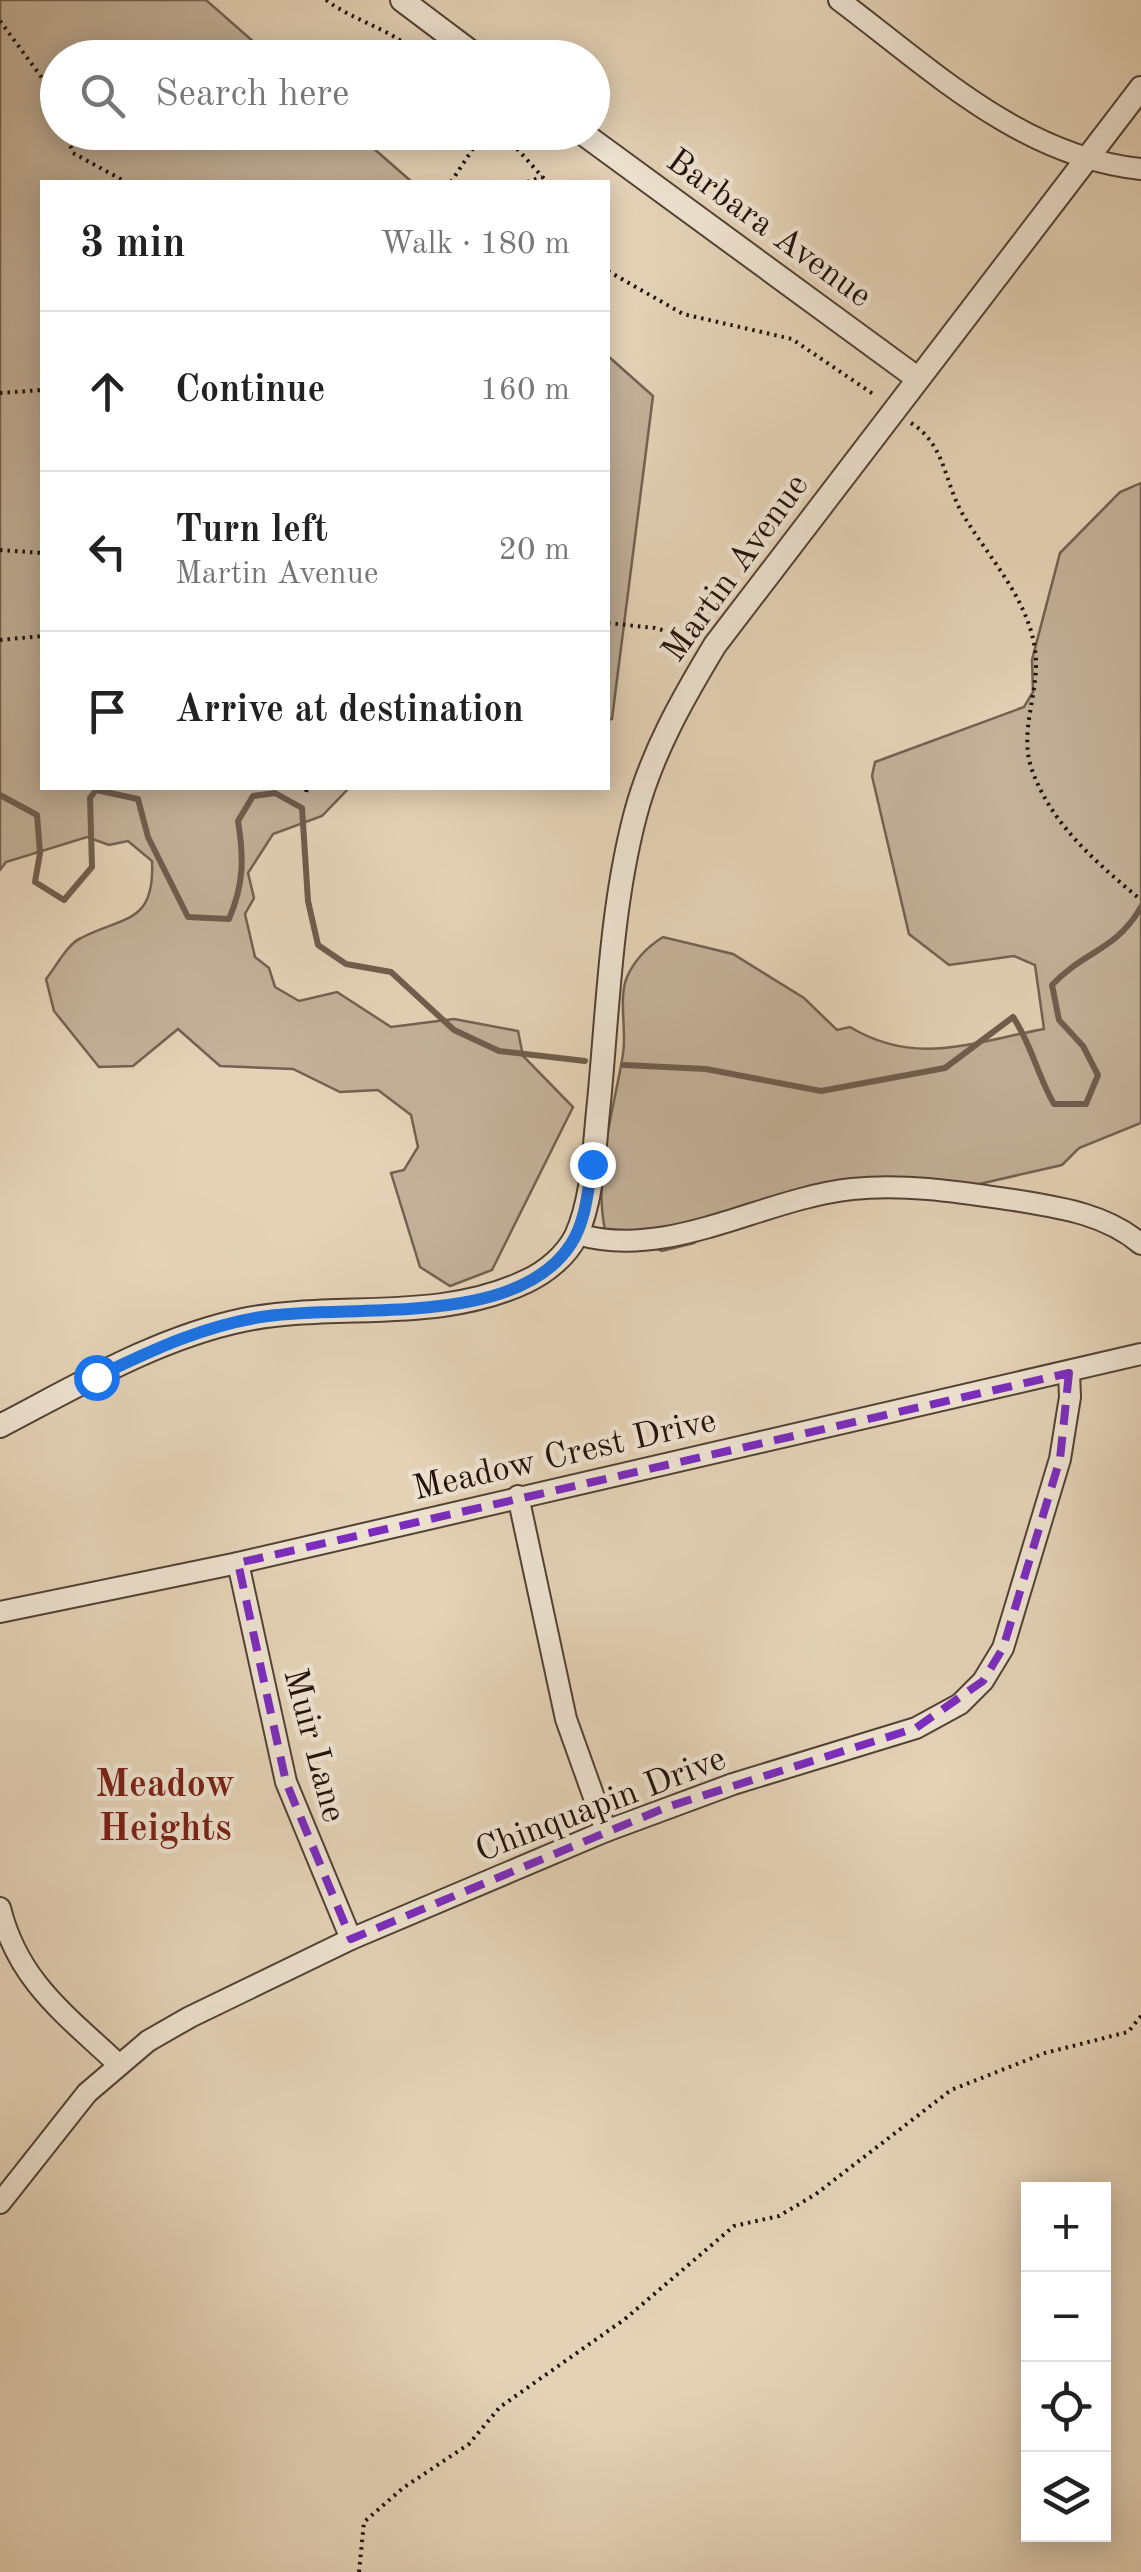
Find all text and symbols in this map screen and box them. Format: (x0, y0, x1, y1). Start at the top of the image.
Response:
search box (40, 40, 610, 150)
icon: search (75, 68, 130, 123)
text: Search here (155, 76, 350, 114)
street label: Barbara Avenue (660, 143, 877, 315)
text: 3 min (80, 224, 186, 266)
text: Walk · 180 m (380, 229, 570, 261)
icon: ahead (80, 364, 135, 419)
text: Continue (175, 372, 325, 410)
text: 160 m (480, 375, 570, 407)
street label: Martin Avenue (656, 468, 816, 669)
text: Turn left (175, 512, 328, 550)
icon: left (80, 524, 135, 579)
text: 20 m (499, 535, 570, 567)
text: Martin Avenue (175, 559, 378, 591)
icon: arrive (80, 684, 135, 739)
text: Arrive at destination (175, 692, 524, 730)
route end (570, 1142, 616, 1188)
route start (74, 1355, 120, 1401)
street label: Meadow Crest Drive (410, 1404, 720, 1507)
street label: Muir Lane (276, 1665, 351, 1826)
street label: Chinquapin Drive (471, 1742, 731, 1869)
district label: Meadow Heights (95, 1767, 235, 1849)
map controls (1021, 2182, 1111, 2542)
button: + (1021, 2182, 1111, 2272)
button: − (1021, 2272, 1111, 2362)
button: locate (1021, 2362, 1111, 2452)
button: layers (1021, 2452, 1111, 2542)

